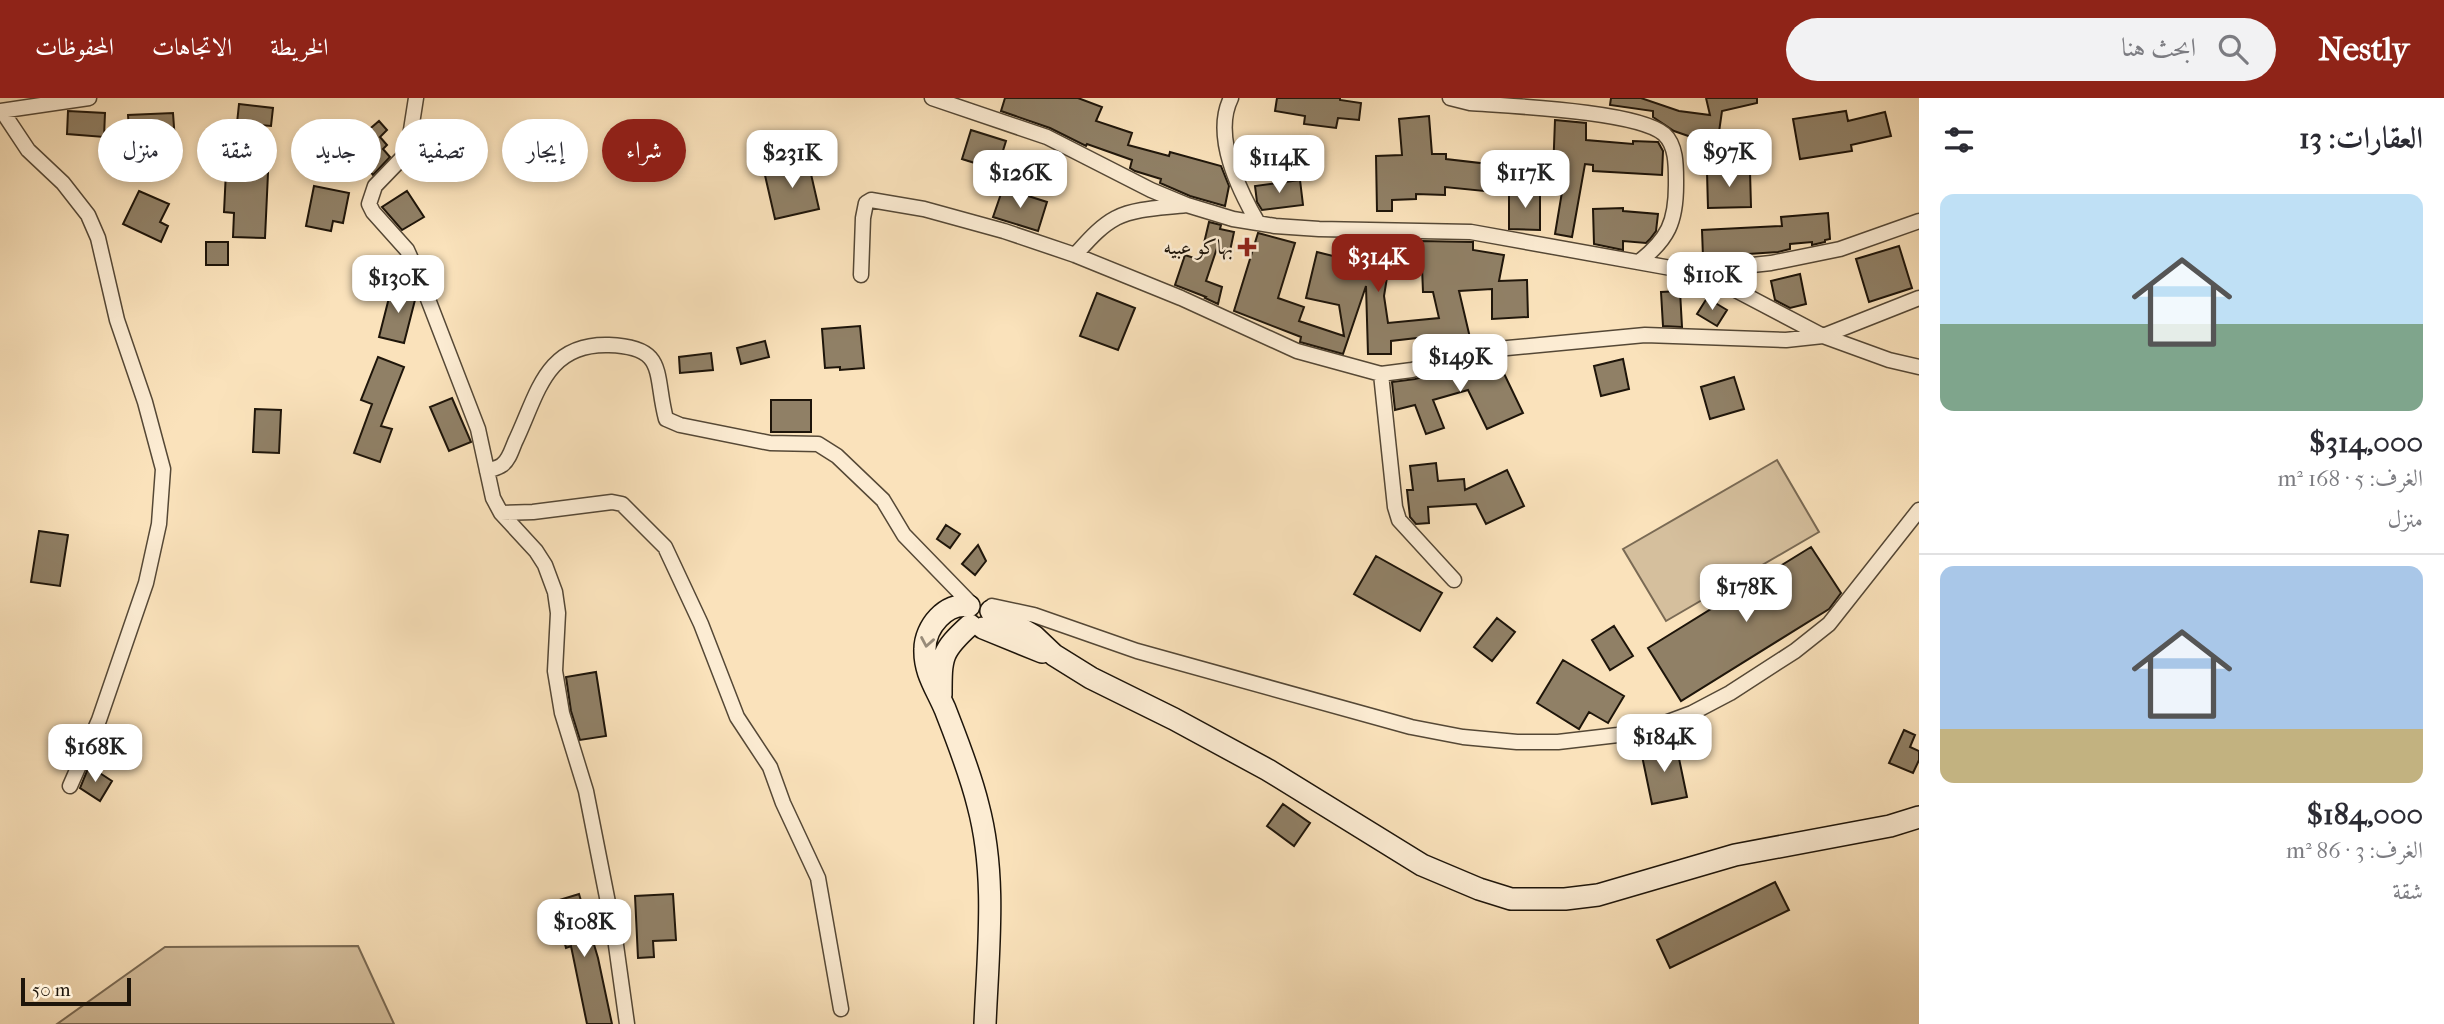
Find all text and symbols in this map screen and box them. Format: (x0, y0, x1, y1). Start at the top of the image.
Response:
search box (1786, 18, 2276, 81)
icon: search (2214, 30, 2252, 68)
text: Nestly (2318, 30, 2409, 69)
text: ابحث هنا (2121, 32, 2196, 63)
text: المحفوظات (35, 33, 114, 61)
text: الاتجاهات (152, 33, 232, 61)
text: الخريطة (270, 33, 329, 61)
chip: منزل (98, 119, 183, 182)
chip: شقة (197, 119, 277, 182)
chip: جديد (291, 119, 381, 182)
chip: تصفية (395, 119, 488, 182)
chip: إيجار (502, 119, 588, 182)
chip: شراء (602, 119, 686, 182)
icon: filters (1940, 121, 1978, 159)
text: العقارات: 13 (2299, 121, 2423, 156)
pin: $231K (743, 130, 841, 190)
pin: $97K (1688, 130, 1770, 189)
pin: $114K (1230, 136, 1328, 195)
text: $97K (1703, 138, 1755, 165)
text: $231K (763, 139, 821, 166)
text: $114K (1249, 144, 1309, 171)
pin: $126K (971, 150, 1069, 210)
pin: $117K (1476, 150, 1574, 210)
text: $126K (989, 159, 1051, 186)
text: $117K (1497, 159, 1553, 186)
pin: $314K (1329, 234, 1427, 294)
place label: بهاكو عبيه (1163, 235, 1233, 261)
marker: بهاكو عبيه (1239, 239, 1255, 255)
icon: home (2119, 239, 2245, 365)
text: $314K (1348, 243, 1408, 270)
pin: $110K (1663, 252, 1761, 312)
pin: $130K (349, 256, 447, 315)
text: $110K (1683, 261, 1741, 288)
text: $130K (368, 264, 428, 291)
pin: $149K (1411, 334, 1509, 394)
text: $149K (1428, 343, 1492, 370)
text: $314,000 (2309, 425, 2423, 460)
text: الغرف: 5 · 168 m² (2277, 465, 2423, 492)
text: منزل (2388, 506, 2423, 533)
pin: $178K (1697, 564, 1795, 624)
text: $178K (1716, 573, 1776, 600)
icon: home (2119, 611, 2245, 737)
one-way arrow (920, 636, 935, 648)
pin: $184K (1615, 714, 1713, 774)
text: $184K (1633, 723, 1695, 750)
pin: $168K (46, 724, 144, 784)
text: $168K (64, 733, 126, 760)
text: $184,000 (2306, 797, 2423, 832)
text: الغرف: 3 · 86 m² (2286, 837, 2423, 864)
text: شقة (2393, 878, 2423, 905)
pin: $108K (535, 900, 633, 959)
text: $108K (553, 908, 615, 935)
scale bar (21, 975, 131, 1007)
text: 50 m (32, 979, 71, 1001)

